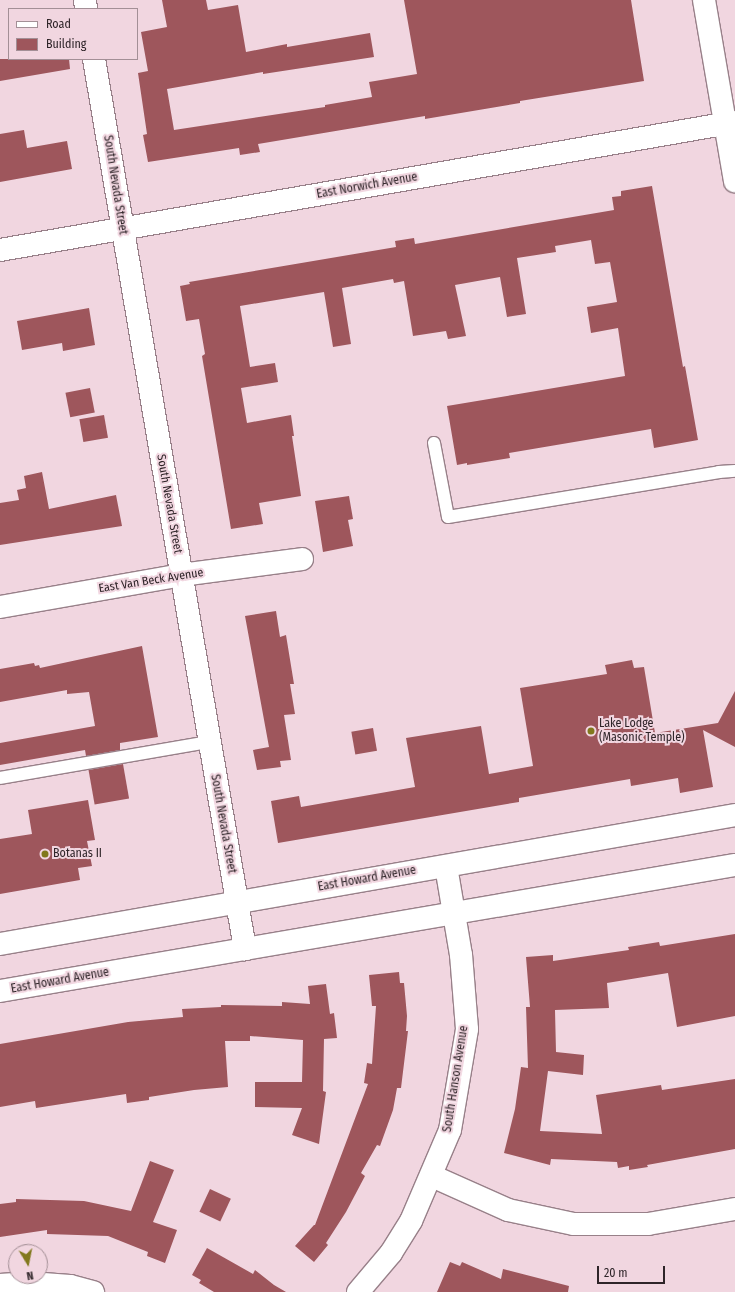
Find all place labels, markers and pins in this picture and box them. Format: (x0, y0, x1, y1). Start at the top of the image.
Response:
place label: Lake Lodge (Masonic Temple) (599, 717, 685, 745)
marker: Lake Lodge (Masonic Temple) (586, 726, 596, 736)
place label: Botanas II (53, 847, 102, 861)
marker: Botanas II (40, 849, 50, 859)

